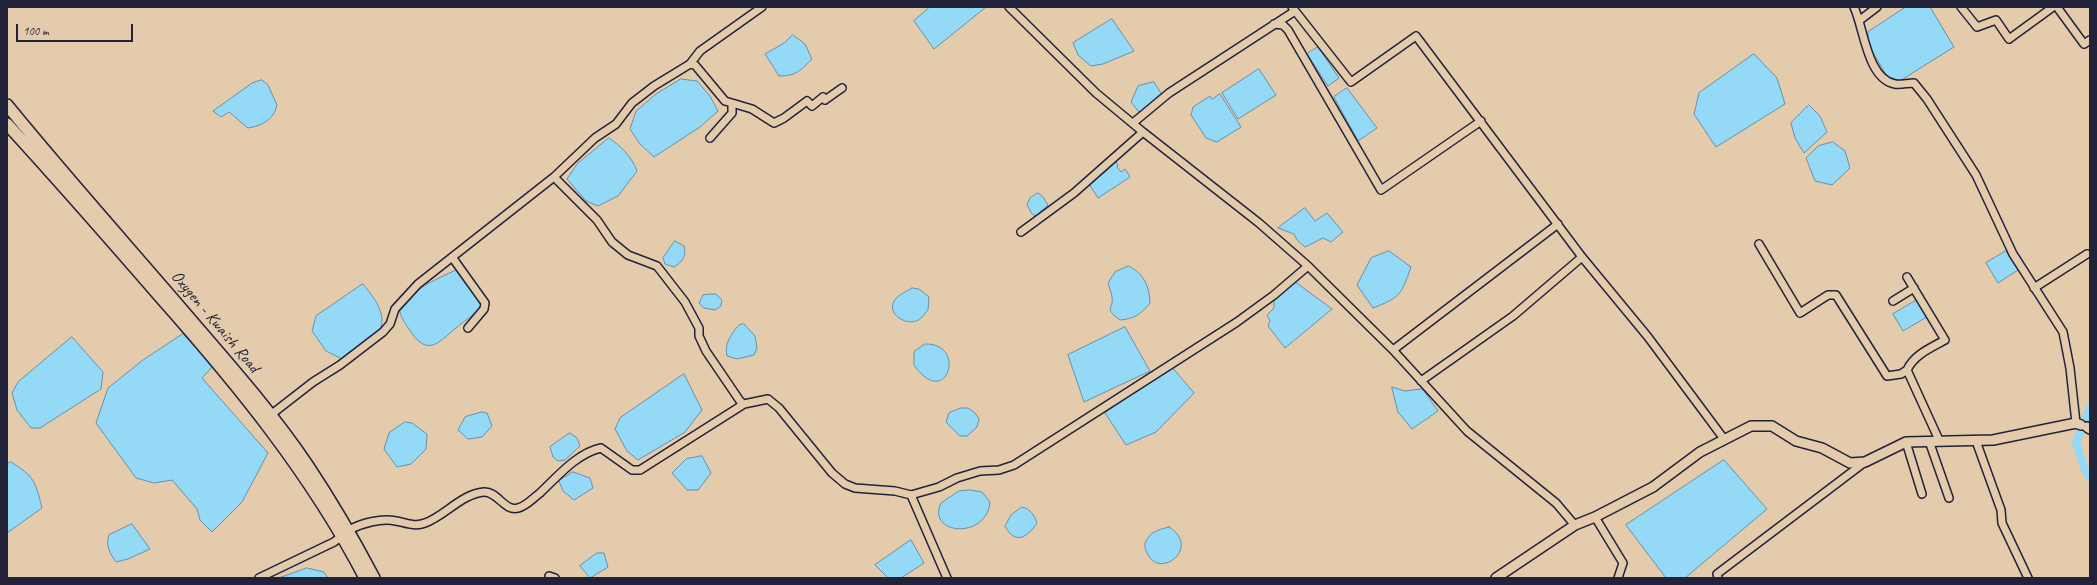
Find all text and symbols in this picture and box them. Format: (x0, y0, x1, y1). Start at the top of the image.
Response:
scale bar (18, 16, 135, 42)
text: 100 m (23, 23, 49, 39)
street label: Oxygen - Kwaish Road (166, 267, 264, 377)

